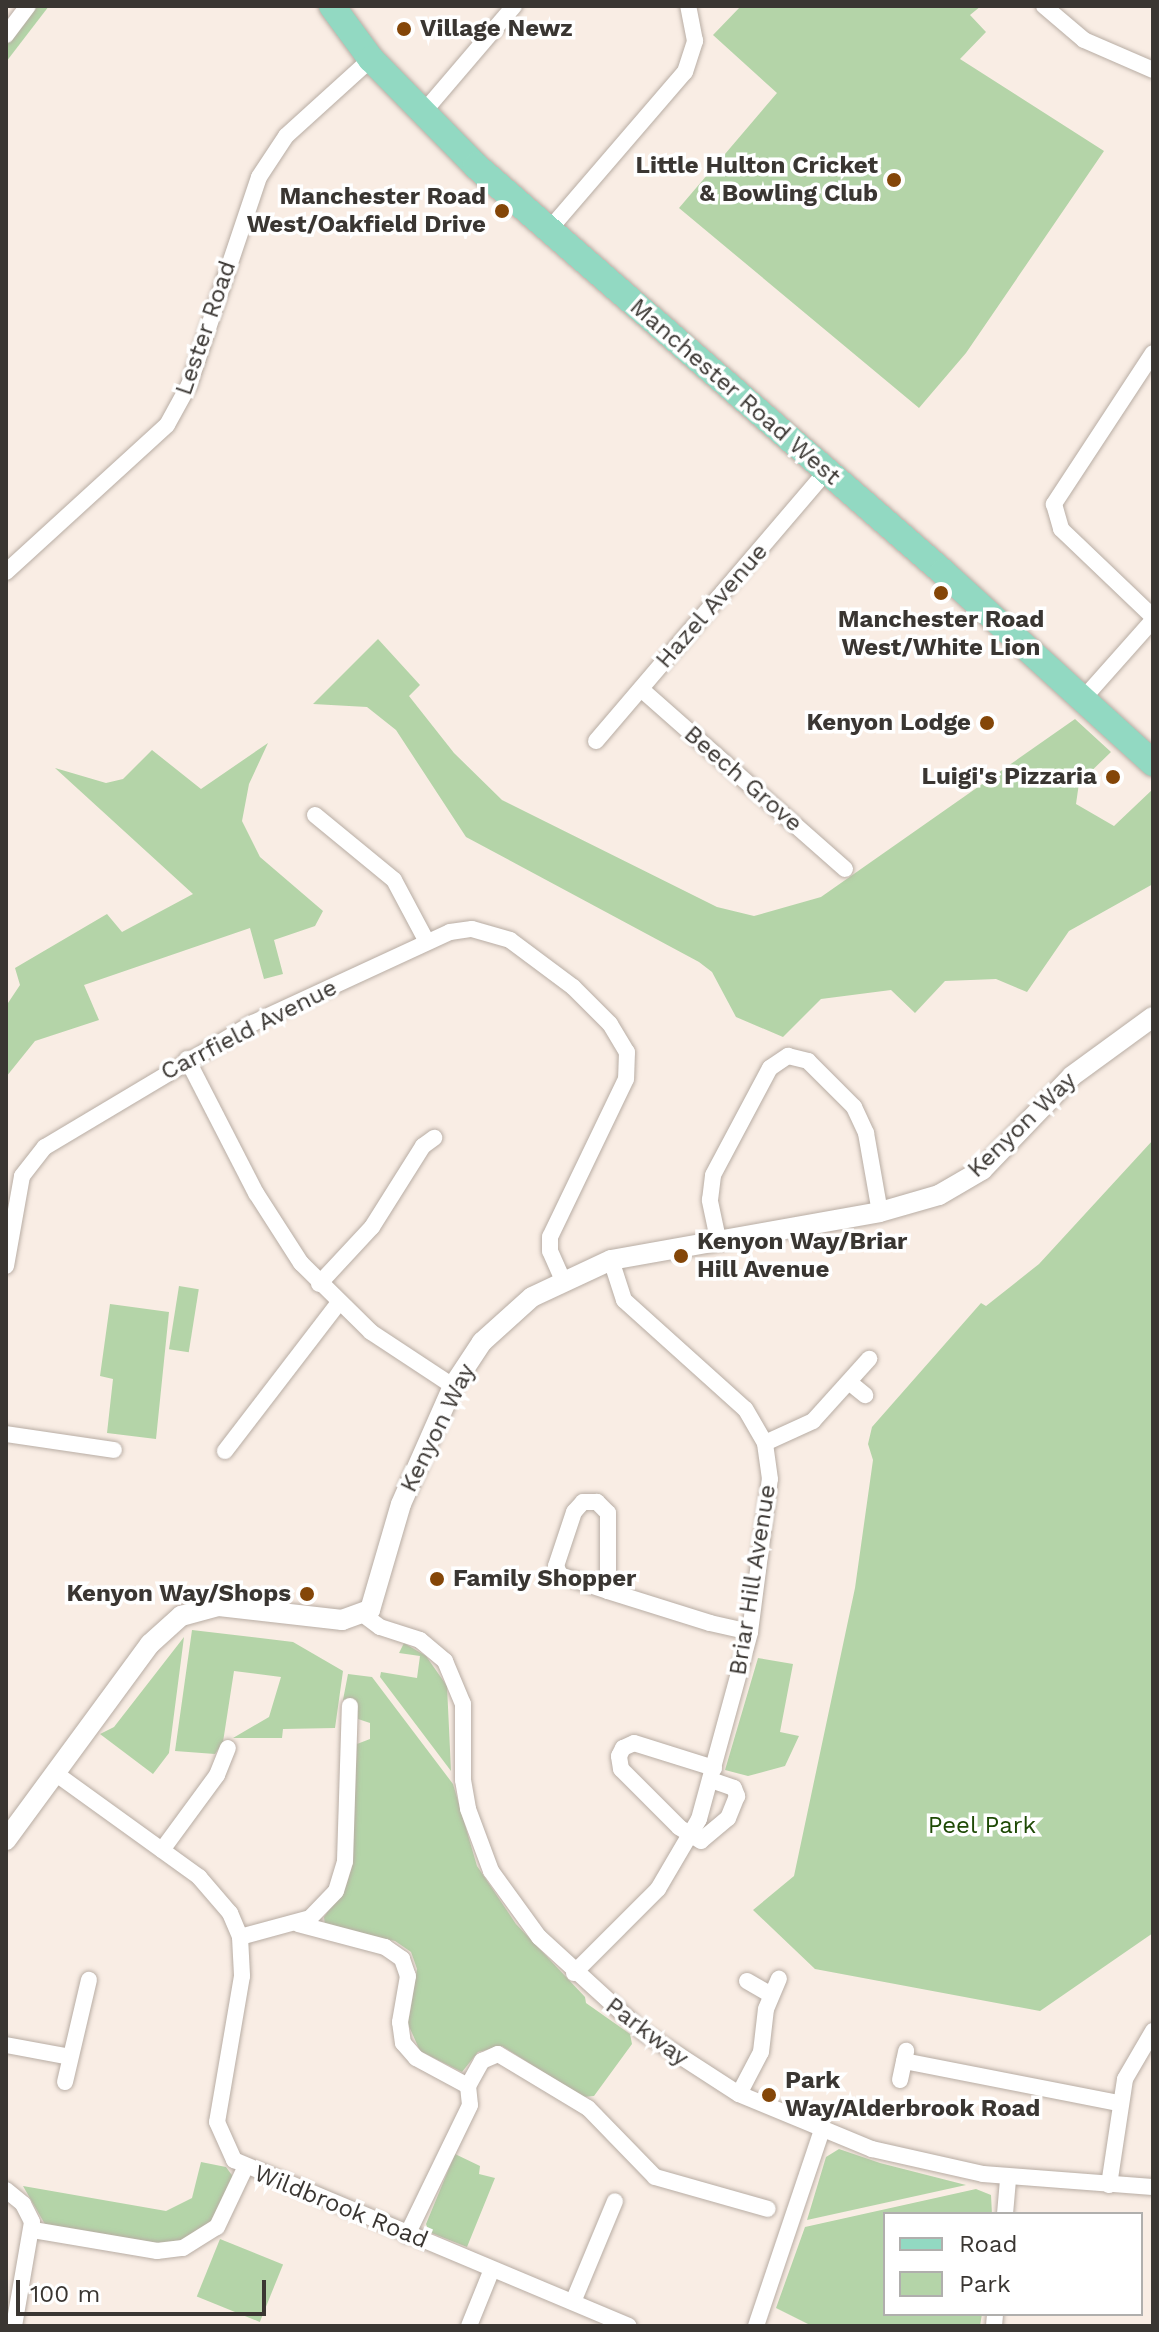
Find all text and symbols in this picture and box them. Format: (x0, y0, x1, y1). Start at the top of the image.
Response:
place label: Village Newz (420, 15, 573, 43)
marker: Village Newz (395, 20, 413, 38)
place label: Little Hulton Cricket & Bowling Club (635, 152, 878, 208)
marker: Little Hulton Cricket & Bowling Club (885, 171, 903, 189)
place label: Manchester Road West/Oakfield Drive (247, 183, 486, 239)
marker: Manchester Road West/Oakfield Drive (493, 202, 511, 220)
street label: Lester Road (169, 257, 243, 399)
street label: Manchester Road West (623, 292, 847, 492)
street label: Hazel Avenue (649, 537, 775, 675)
marker: Manchester Road West/White Lion (932, 584, 950, 602)
place label: Manchester Road West/White Lion (838, 606, 1044, 662)
place label: Kenyon Lodge (807, 709, 971, 737)
marker: Kenyon Lodge (978, 714, 996, 732)
street label: Beech Grove (678, 720, 808, 838)
place label: Luigi's Pizzaria (922, 763, 1097, 791)
marker: Luigi's Pizzaria (1104, 768, 1122, 786)
street label: Carrfield Avenue (156, 973, 342, 1087)
street label: Kenyon Way (962, 1066, 1082, 1184)
place label: Kenyon Way/Briar Hill Avenue (697, 1228, 908, 1284)
marker: Kenyon Way/Briar Hill Avenue (672, 1247, 690, 1265)
street label: Kenyon Way (394, 1359, 482, 1497)
street label: Briar Hill Avenue (724, 1481, 782, 1679)
place label: Family Shopper (453, 1565, 637, 1593)
marker: Family Shopper (428, 1570, 446, 1588)
place label: Kenyon Way/Shops (66, 1580, 291, 1608)
marker: Kenyon Way/Shops (298, 1585, 316, 1603)
park label: Peel Park (927, 1812, 1037, 1840)
street label: Parkway (600, 1991, 694, 2073)
place label: Park Way/Alderbrook Road (785, 2067, 1041, 2123)
marker: Park Way/Alderbrook Road (760, 2086, 778, 2104)
street label: Wildbrook Road (250, 2159, 432, 2255)
legend (883, 2212, 1143, 2316)
text: Road (959, 2230, 1018, 2258)
scale bar (20, 2264, 270, 2314)
text: Park (959, 2270, 1011, 2298)
text: 100 m (30, 2280, 100, 2308)

